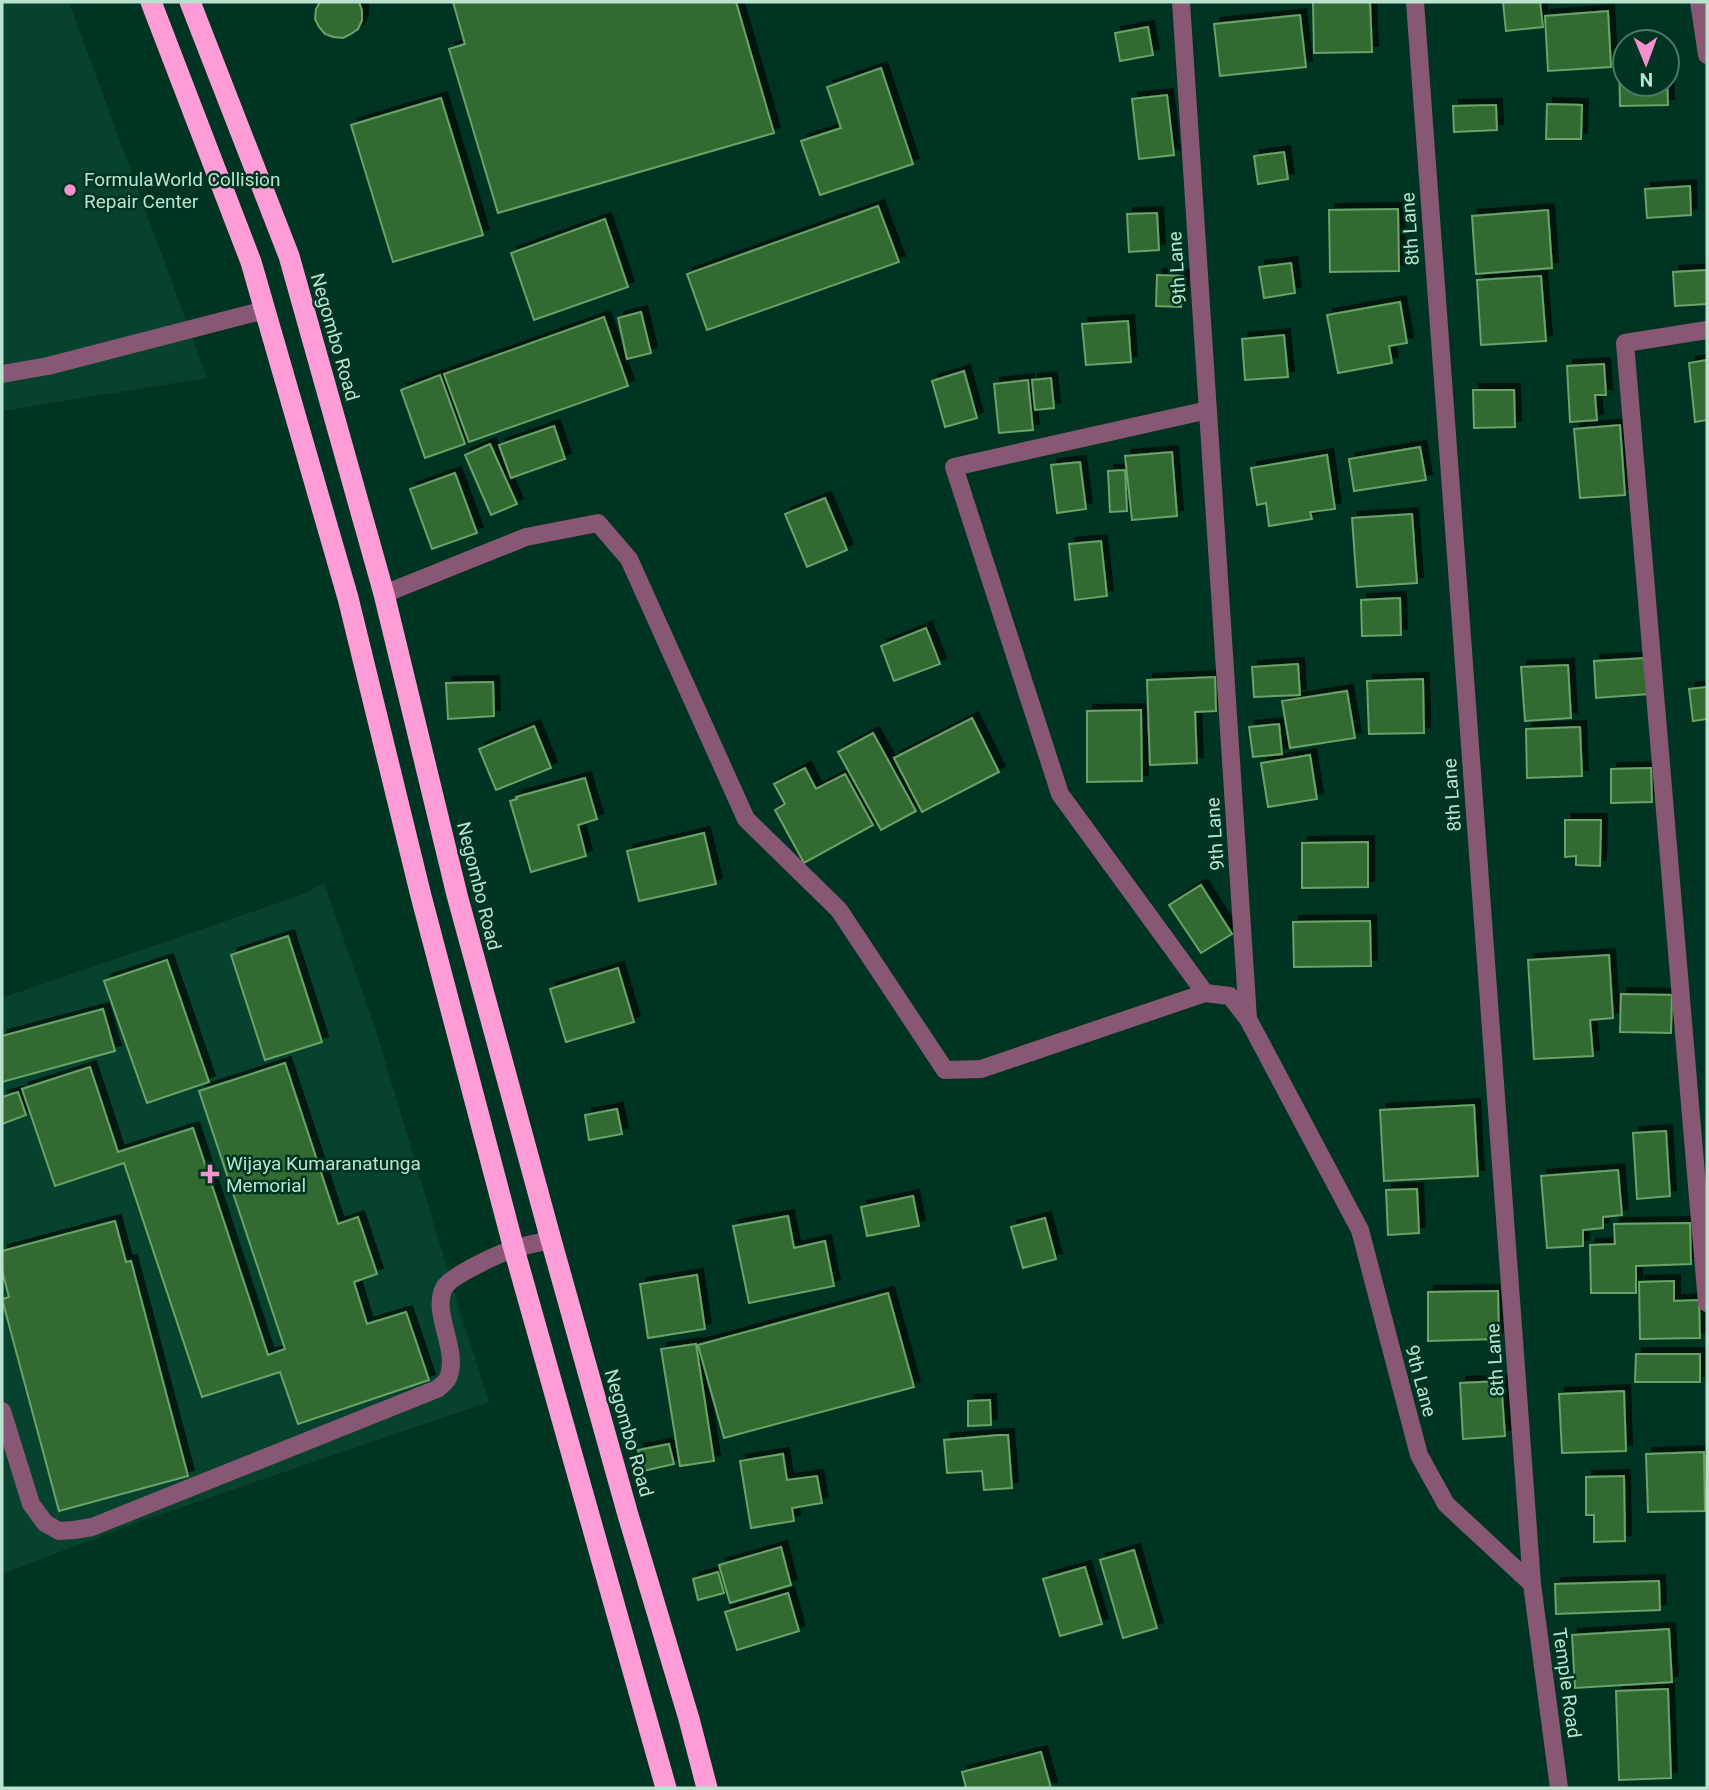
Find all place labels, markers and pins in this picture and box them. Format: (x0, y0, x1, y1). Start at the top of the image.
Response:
place label: FormulaWorld Collision Repair Center (84, 168, 280, 213)
marker: FormulaWorld Collision Repair Center (62, 182, 78, 198)
place label: Wijaya Kumaranatunga Memorial (226, 1152, 421, 1197)
marker: Wijaya Kumaranatunga Memorial (200, 1164, 220, 1184)

